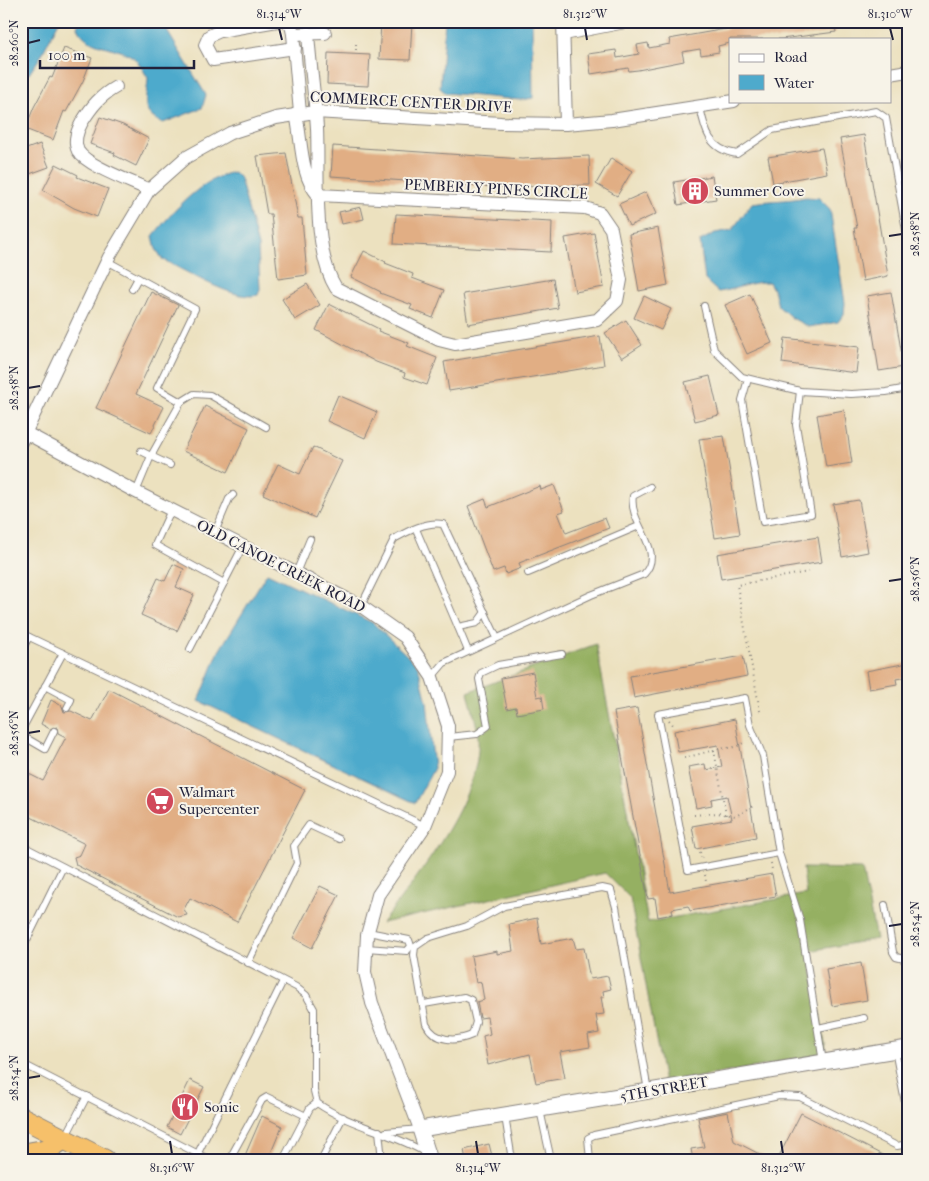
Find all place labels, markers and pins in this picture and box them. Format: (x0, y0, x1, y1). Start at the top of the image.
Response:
building icon: Summer Cove (680, 176, 710, 206)
place label: Summer Cove (714, 182, 805, 200)
place label: Walmart Supercenter (178, 783, 259, 818)
supermarket icon: Walmart Supercenter (145, 786, 175, 816)
restaurant icon: Sonic (170, 1092, 200, 1122)
place label: Sonic (204, 1098, 239, 1116)

